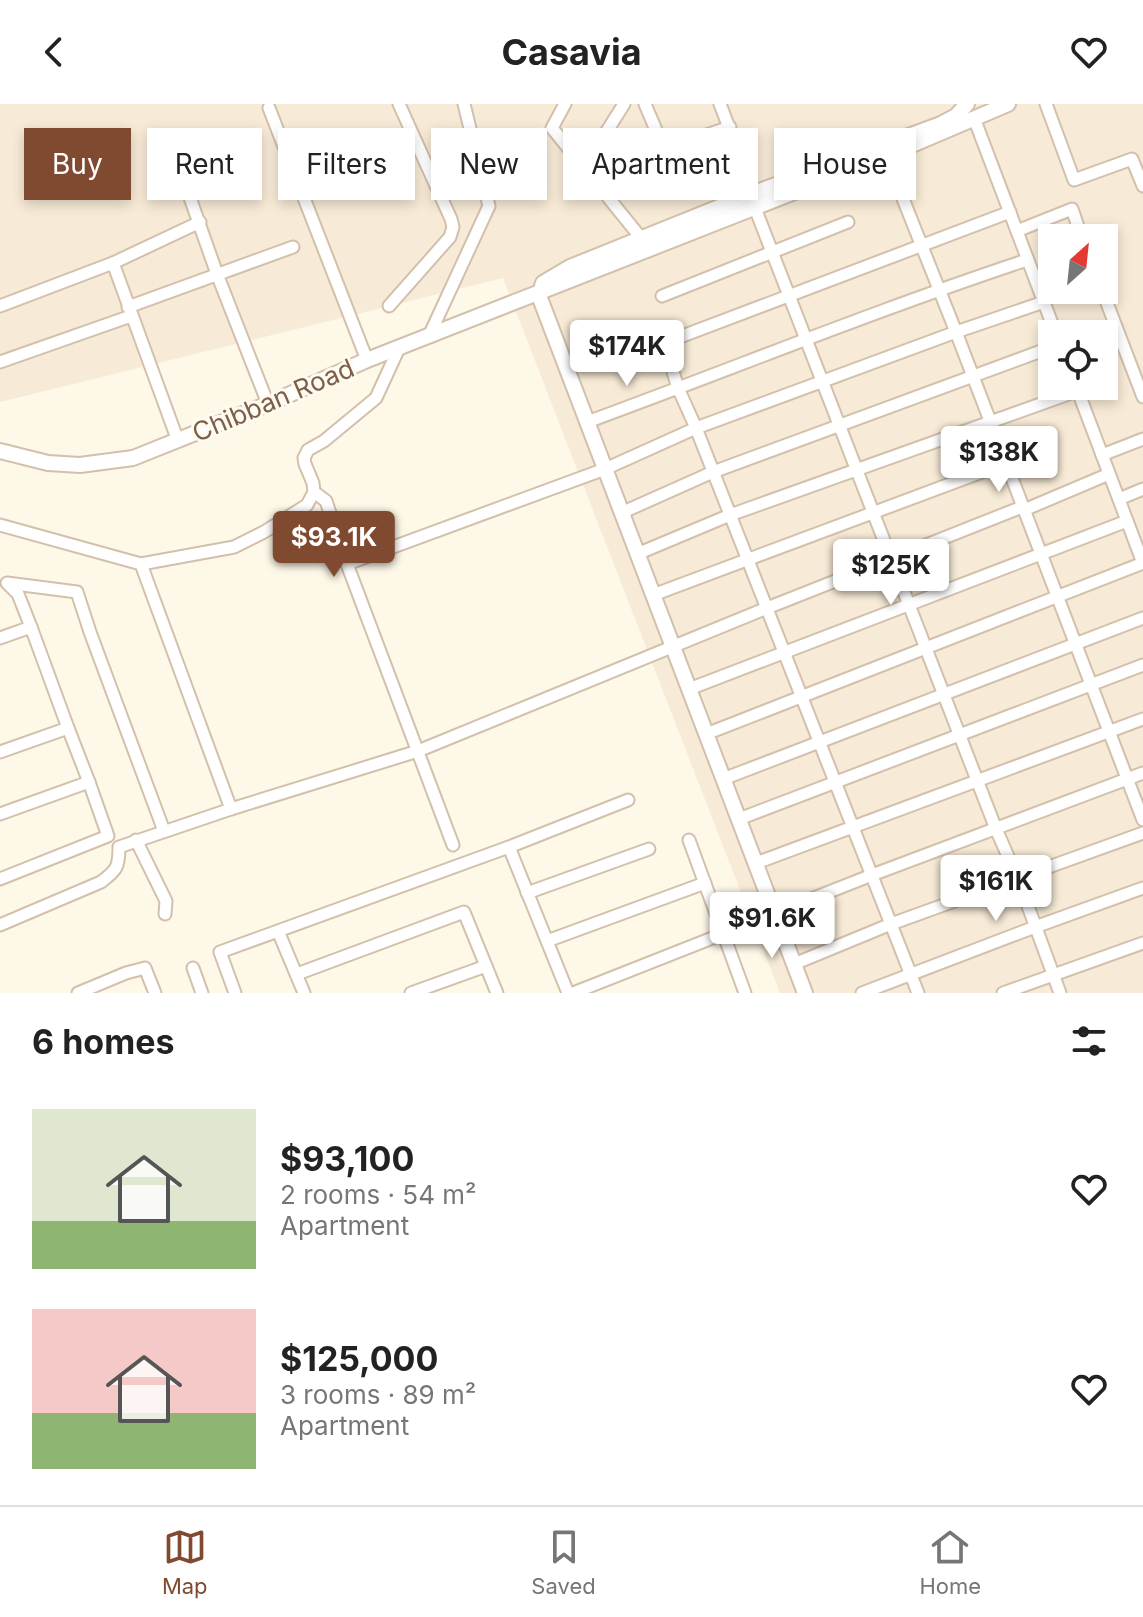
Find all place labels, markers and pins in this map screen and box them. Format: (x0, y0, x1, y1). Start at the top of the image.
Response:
pin: $174K (571, 320, 683, 388)
pin: $138K (943, 426, 1055, 494)
pin: $93.1K (269, 511, 399, 579)
pin: $125K (835, 539, 947, 607)
pin: $161K (940, 855, 1052, 923)
pin: $91.6K (707, 892, 837, 960)

